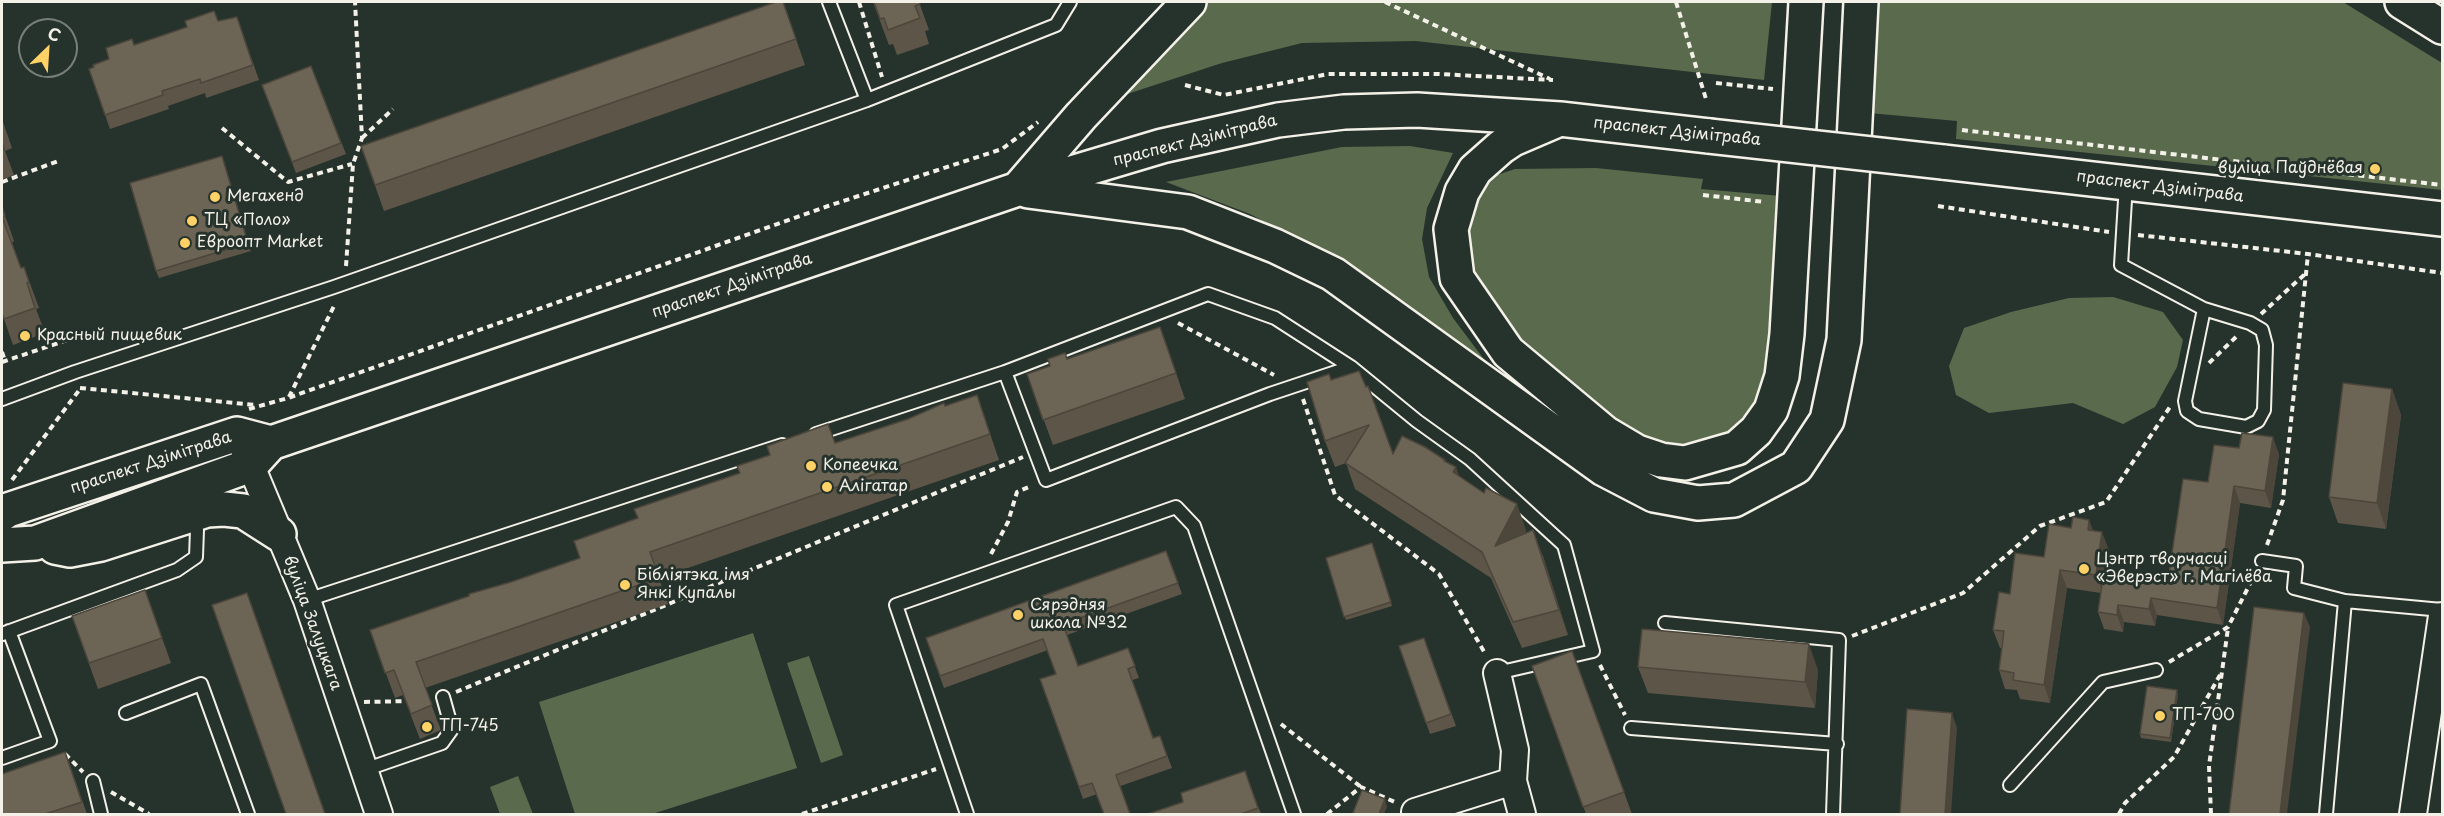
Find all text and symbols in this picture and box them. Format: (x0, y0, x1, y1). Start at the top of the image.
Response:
north arrow (18, 18, 78, 78)
text: С (44, 20, 65, 47)
street label: праспект Дзімітрава (1111, 111, 1279, 171)
street label: праспект Дзімітрава (1592, 114, 1762, 150)
place label: вуліца Паўднёвая (2218, 159, 2363, 179)
marker: вуліца Паўднёвая (2368, 162, 2382, 176)
street label: праспект Дзімітрава (2075, 167, 2245, 207)
place label: Мегахенд (227, 187, 304, 207)
marker: Мегахенд (208, 190, 222, 204)
place label: ТЦ «Поло» (204, 211, 290, 231)
marker: ТЦ «Поло» (185, 214, 199, 228)
place label: Евроопт Market (197, 233, 323, 253)
marker: Евроопт Market (178, 236, 192, 250)
street label: праспект Дзімітрава (649, 250, 815, 322)
place label: Красный пищевик (37, 326, 182, 346)
marker: Красный пищевик (18, 329, 32, 343)
street label: праспект Дзімітрава (68, 428, 234, 498)
place label: Копеечка (823, 456, 898, 476)
marker: Копеечка (804, 459, 818, 473)
place label: Алігатар (839, 477, 908, 497)
marker: Алігатар (820, 480, 834, 494)
place label: Цэнтр творчасці «Эверэст» г. Магілёва (2096, 550, 2272, 588)
street label: вуліца Залуцкага (279, 553, 345, 693)
marker: Цэнтр творчасці «Эверэст» г. Магілёва (2077, 562, 2091, 576)
place label: Бібліятэка імя Янкі Купалы (637, 566, 750, 604)
marker: Бібліятэка імя Янкі Купалы (618, 578, 632, 592)
place label: Сярэдняя школа №32 (1030, 596, 1128, 634)
marker: Сярэдняя школа №32 (1011, 608, 1025, 622)
place label: ТП-700 (2172, 706, 2235, 726)
marker: ТП-700 (2153, 709, 2167, 723)
place label: ТП-745 (439, 717, 499, 737)
marker: ТП-745 (420, 720, 434, 734)

